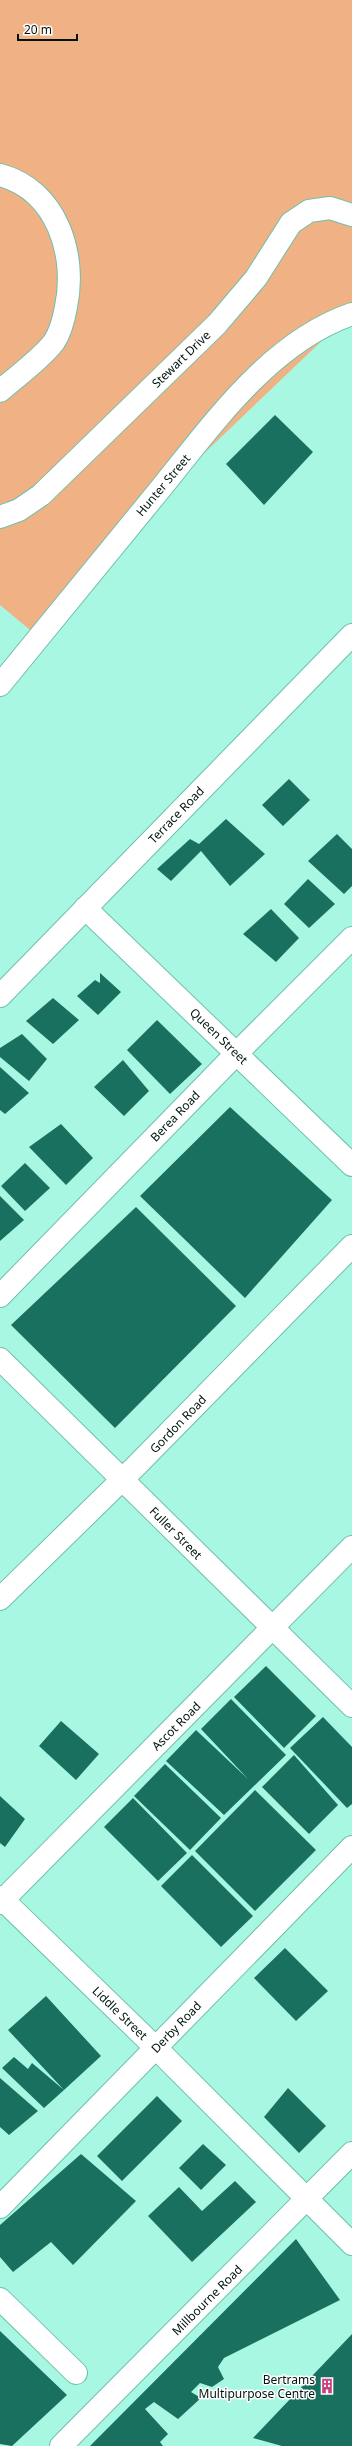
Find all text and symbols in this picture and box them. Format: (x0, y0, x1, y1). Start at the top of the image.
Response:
scale bar (18, 16, 77, 42)
text: 20 m (24, 21, 52, 38)
street label: Stewart Drive (148, 326, 214, 391)
street label: Hunter Street (132, 450, 194, 520)
street label: Terrace Road (144, 783, 208, 847)
street label: Queen Street (186, 1004, 252, 1068)
street label: Berea Road (146, 1087, 204, 1145)
street label: Gordon Road (146, 1391, 210, 1457)
street label: Fuller Street (146, 1503, 207, 1564)
street label: Ascot Road (148, 1698, 204, 1754)
street label: Liddle Street (89, 1982, 152, 2044)
street label: Derby Road (147, 1997, 205, 2057)
street label: Millbourne Road (168, 2261, 246, 2339)
place label: Bertrams Multipurpose Centre (199, 2371, 315, 2402)
building icon: Bertrams Multipurpose Centre (318, 2377, 336, 2395)

